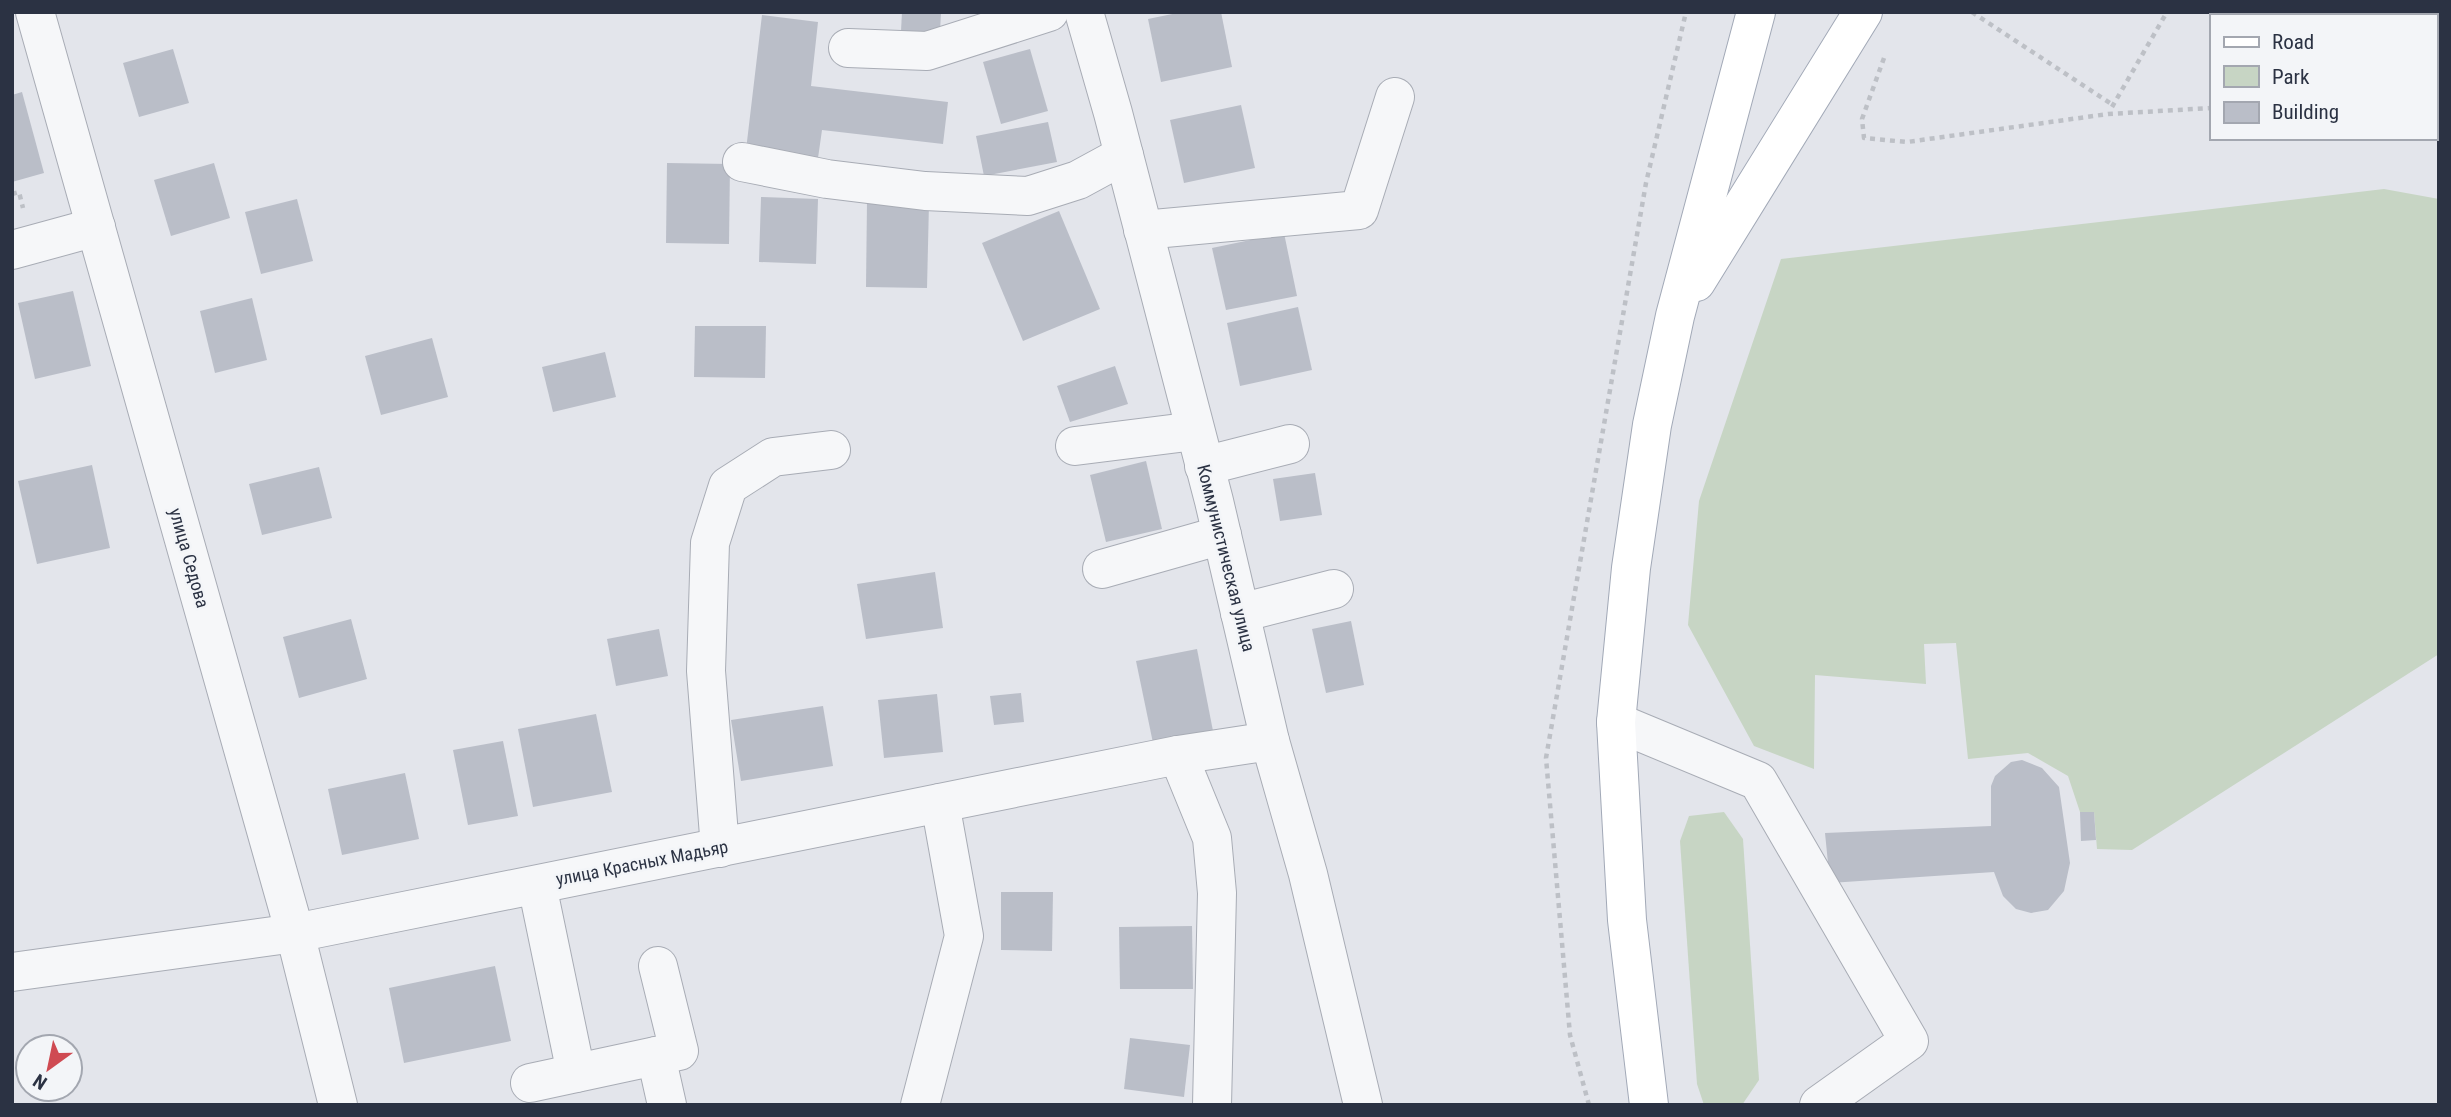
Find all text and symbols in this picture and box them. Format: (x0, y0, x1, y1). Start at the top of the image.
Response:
legend (2210, 14, 2437, 140)
text: Road (2272, 30, 2314, 54)
text: Park (2272, 65, 2310, 89)
text: Building (2272, 100, 2339, 124)
street label: Коммунистическая улица (1193, 462, 1260, 654)
street label: улица Седова (165, 506, 214, 610)
street label: улица Красных Мадьяр (554, 835, 730, 889)
north arrow (14, 1033, 84, 1103)
text: N (29, 1069, 51, 1095)

